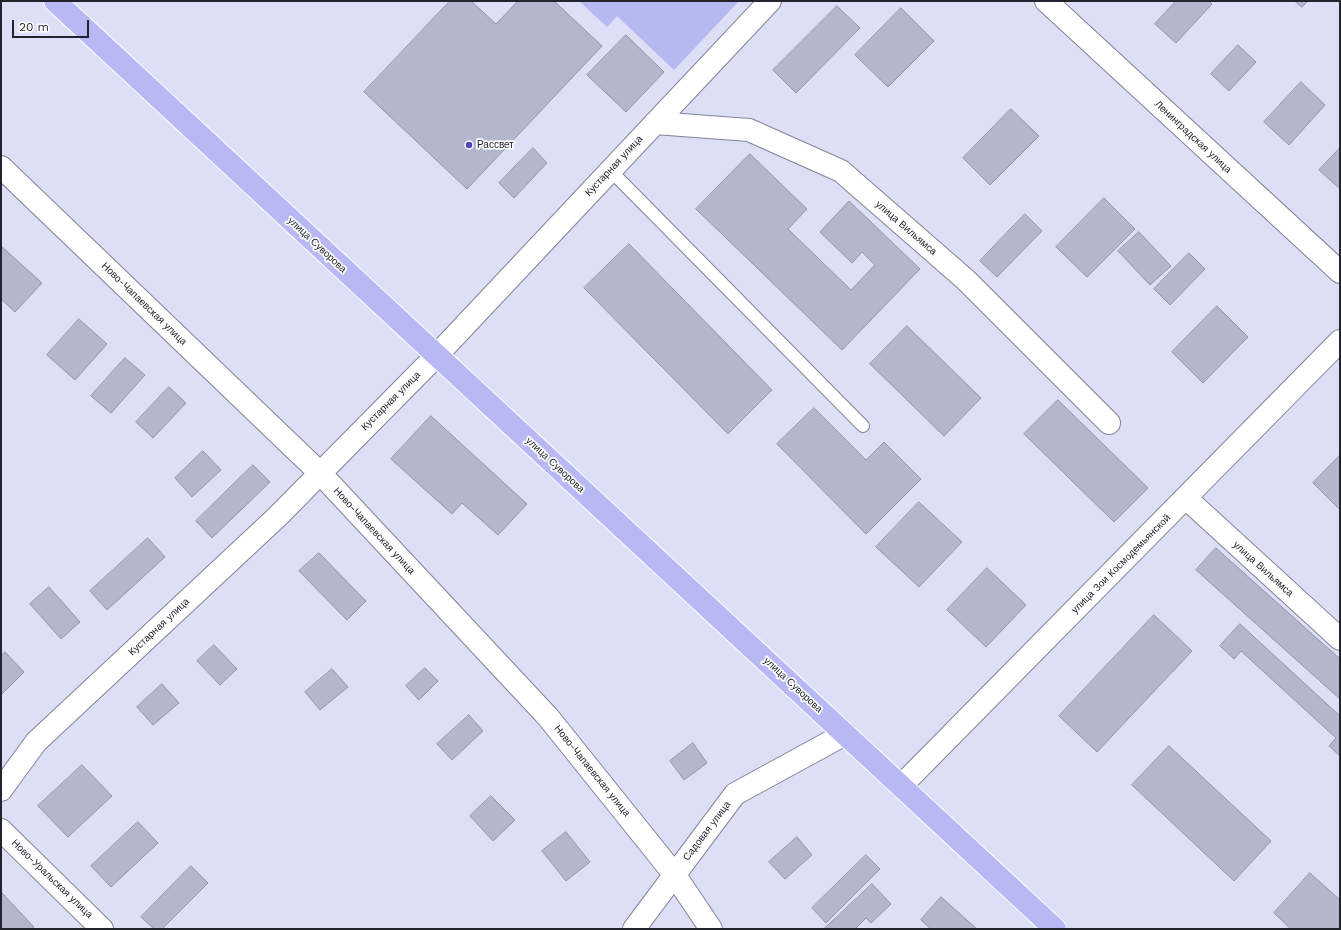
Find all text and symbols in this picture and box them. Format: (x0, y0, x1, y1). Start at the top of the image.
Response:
scale bar (14, 12, 91, 38)
text: 20 m (19, 20, 49, 34)
street label: Ленинградская улица (1152, 98, 1234, 176)
street label: Кустарная улица (583, 133, 645, 199)
place label: Рассвет (477, 139, 514, 151)
marker: Рассвет (464, 140, 474, 150)
street label: улица Вильямса (873, 198, 939, 258)
street label: улица Суворова (285, 215, 349, 275)
street label: Ново-Чапаевская улица (99, 260, 189, 348)
street label: Кустарная улица (359, 369, 423, 433)
street label: улица Суворова (523, 435, 587, 495)
street label: Ново-Чапаевская улица (331, 485, 417, 577)
street label: улица Зои Космодемьянской (1069, 512, 1173, 616)
street label: улица Вильямса (1230, 539, 1296, 599)
street label: Кустарная улица (126, 596, 192, 658)
street label: улица Суворова (761, 655, 825, 715)
street label: Ново-Чапаевская улица (551, 723, 633, 819)
street label: Садовая улица (681, 799, 733, 863)
street label: Ново-Уральская улица (9, 837, 95, 921)

